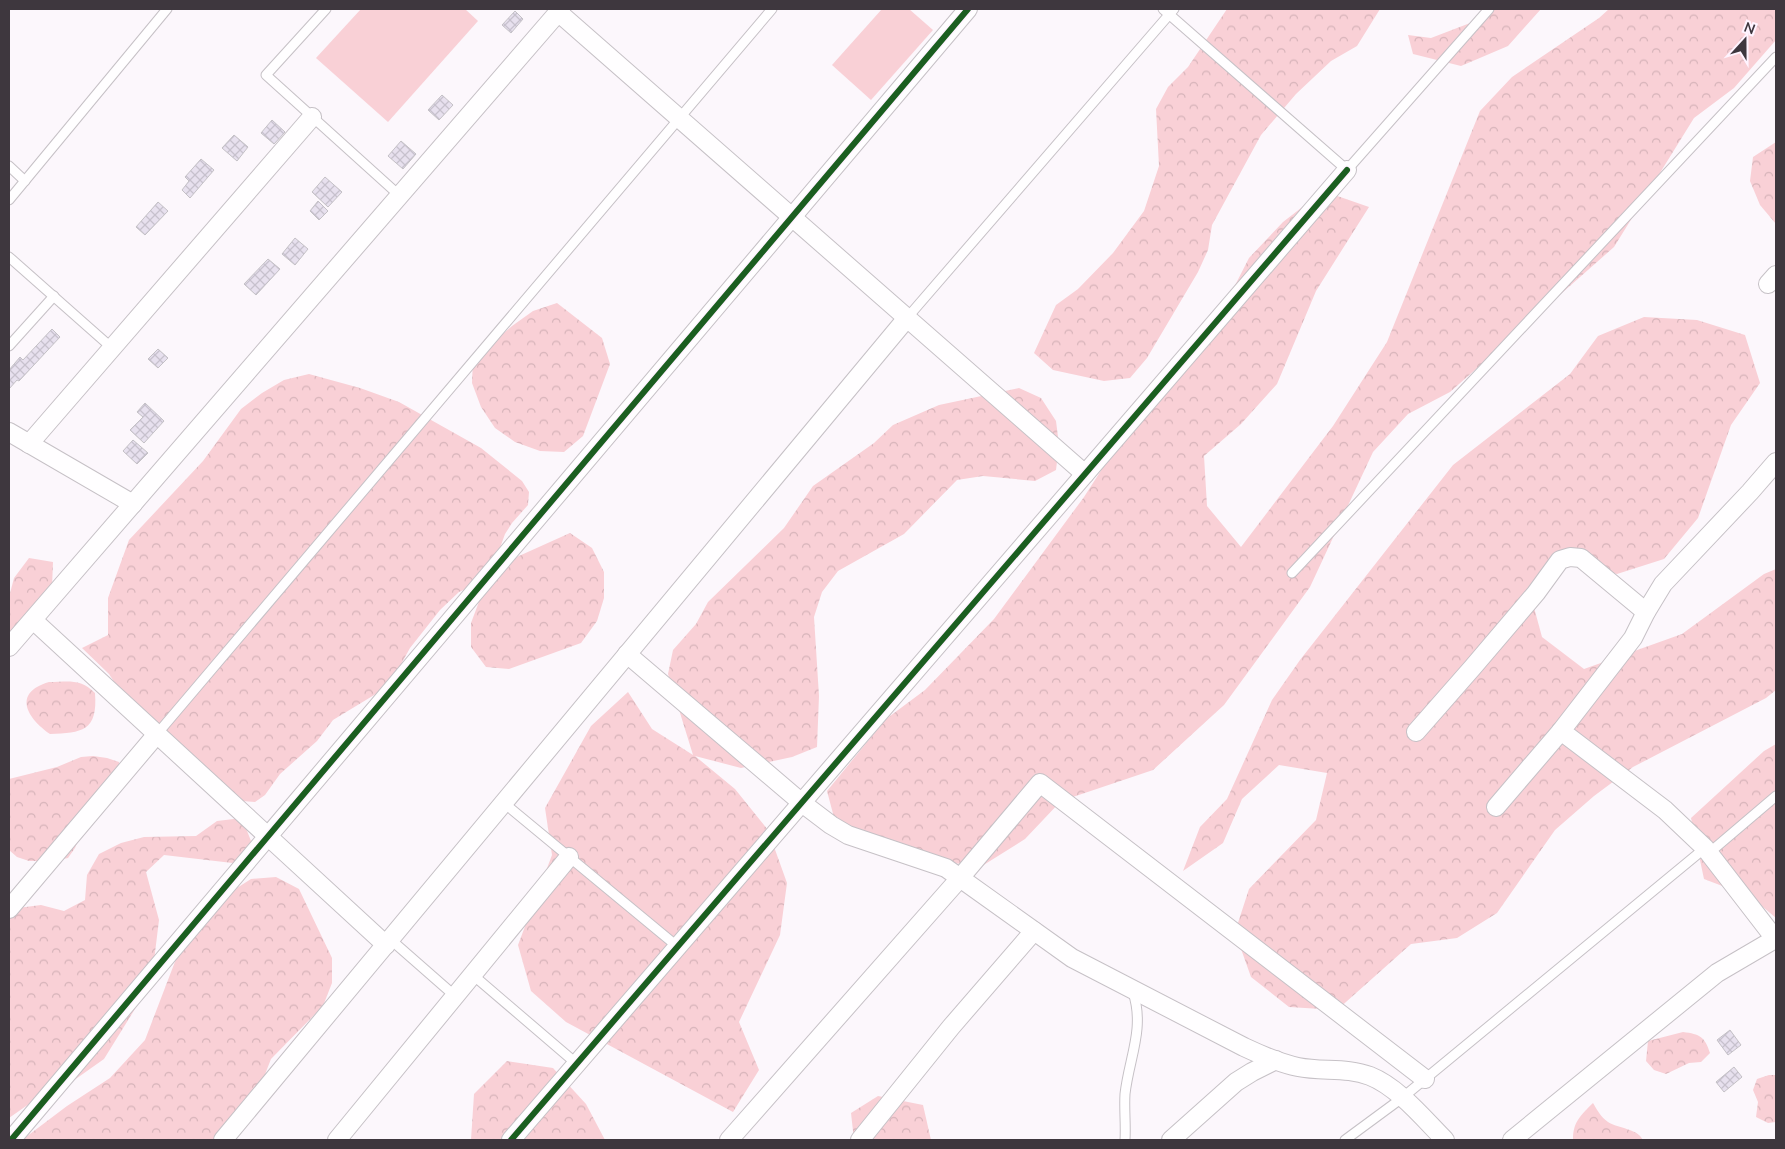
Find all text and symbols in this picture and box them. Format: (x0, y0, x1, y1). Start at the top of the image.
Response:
north arrow (1720, 15, 1770, 65)
text: N (1741, 18, 1758, 38)

